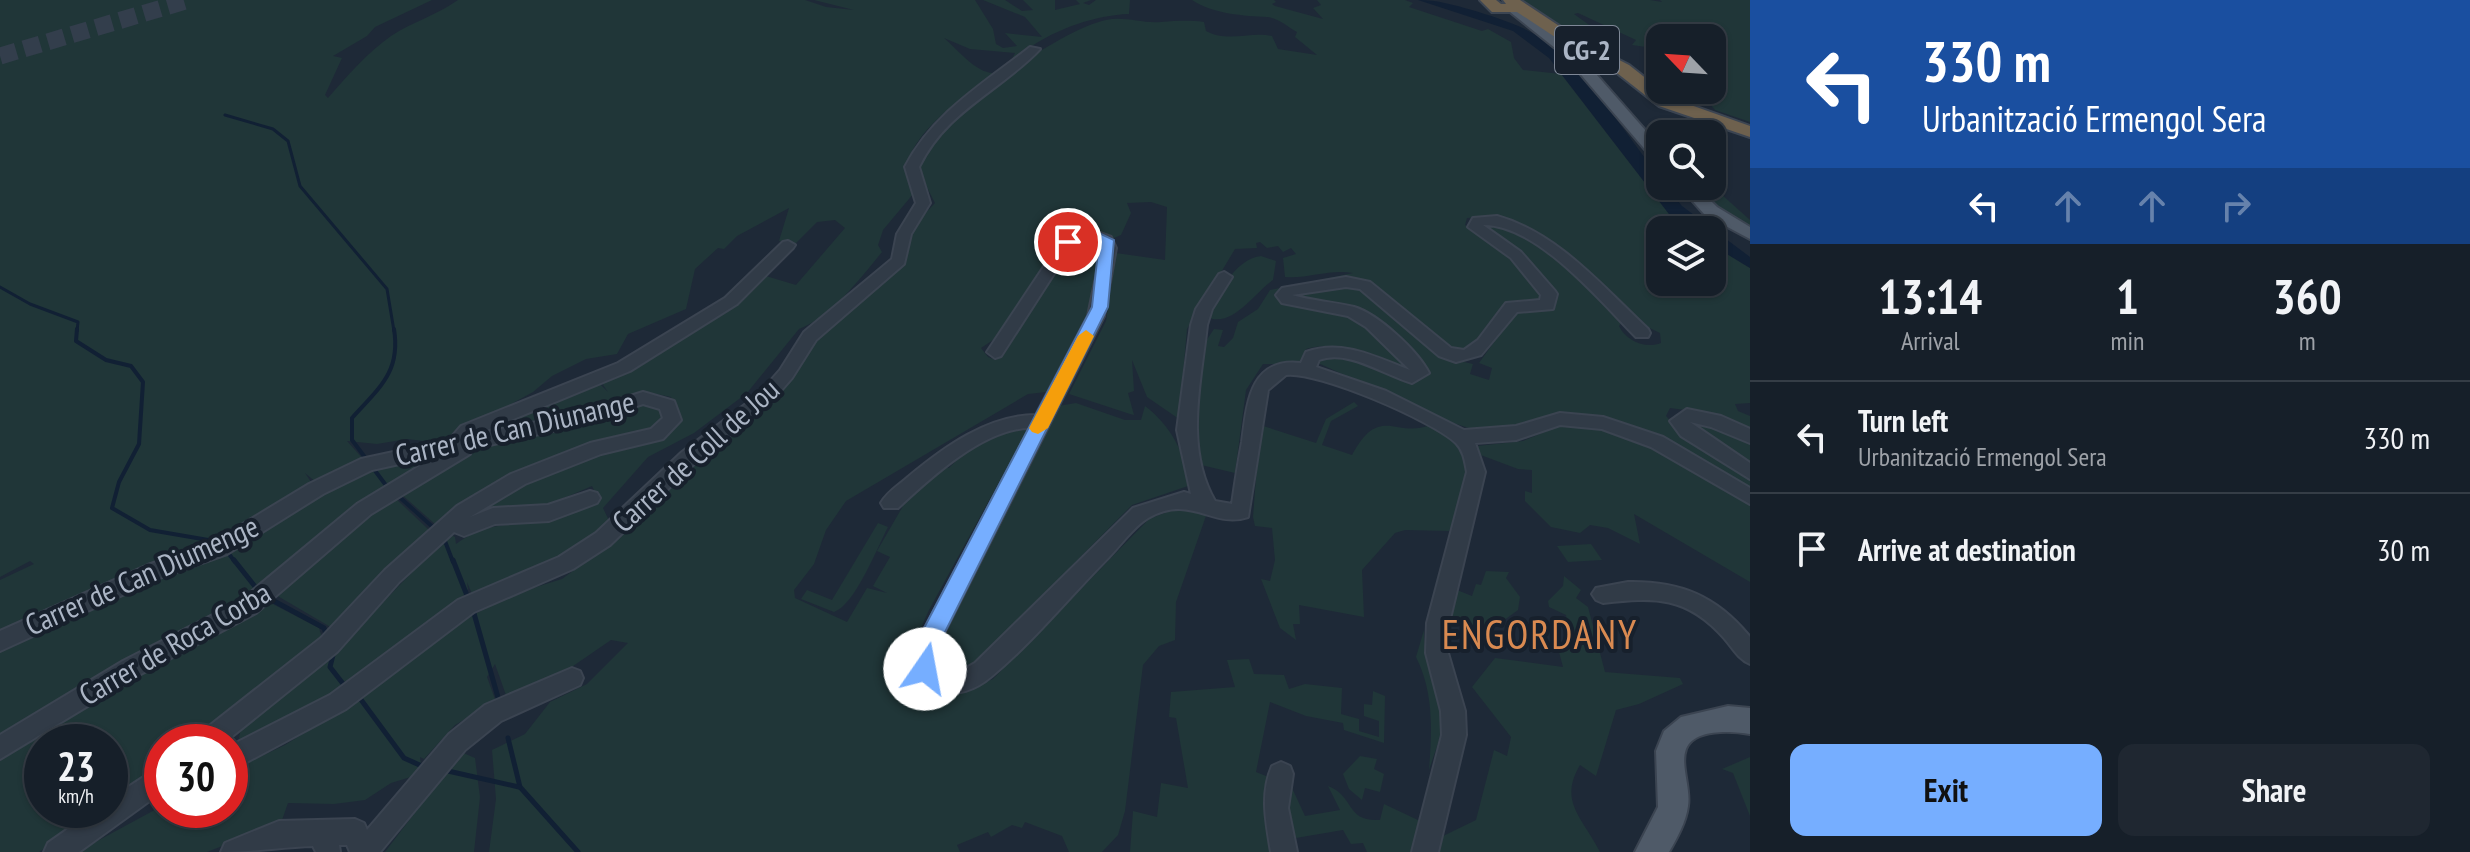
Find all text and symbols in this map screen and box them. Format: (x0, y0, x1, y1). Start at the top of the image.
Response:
north arrow (1646, 24, 1726, 104)
map controls (1646, 24, 1726, 296)
text: 330 m (1922, 25, 2051, 97)
road number: CG-2 (1555, 26, 1619, 74)
icon: left (1790, 32, 1894, 136)
text: Urbanització Ermengol Sera (1922, 95, 2266, 142)
button: search (1646, 120, 1726, 200)
icon: left (1962, 184, 2006, 228)
icon: ahead (2046, 184, 2090, 228)
icon: ahead (2130, 184, 2174, 228)
icon: right (2214, 184, 2258, 228)
pin (1034, 208, 1102, 276)
button: layers (1646, 216, 1726, 296)
icon: arrive (1046, 220, 1090, 264)
text: 13:14 (1878, 265, 1982, 327)
text: 1 (2116, 265, 2139, 327)
text: 360 (2273, 265, 2342, 327)
text: Arrival (1901, 324, 1960, 357)
text: min (2110, 324, 2144, 357)
text: m (2299, 324, 2316, 357)
street label: Carrer de Coll de Jou (603, 370, 787, 540)
street label: Carrer de Can Diunange (391, 381, 638, 474)
text: Turn left (1858, 401, 1948, 440)
icon: left (1790, 415, 1834, 459)
text: 330 m (2364, 418, 2430, 457)
text: Urbanització Ermengol Sera (1858, 440, 2107, 473)
street label: Carrer de Can Diumenge (19, 506, 264, 644)
icon: arrive (1790, 527, 1834, 571)
text: Arrive at destination (1858, 530, 2076, 569)
text: 30 m (2377, 530, 2430, 569)
street label: Carrer de Roca Corba (71, 572, 277, 713)
district label: ENGORDANY (1442, 608, 1638, 660)
position arrow (883, 627, 967, 711)
speed limit sign: 30 (144, 724, 248, 828)
text: 23 (57, 740, 95, 792)
button: Exit (1790, 744, 2102, 836)
button: Share (2118, 744, 2430, 836)
text: km/h (58, 783, 94, 809)

